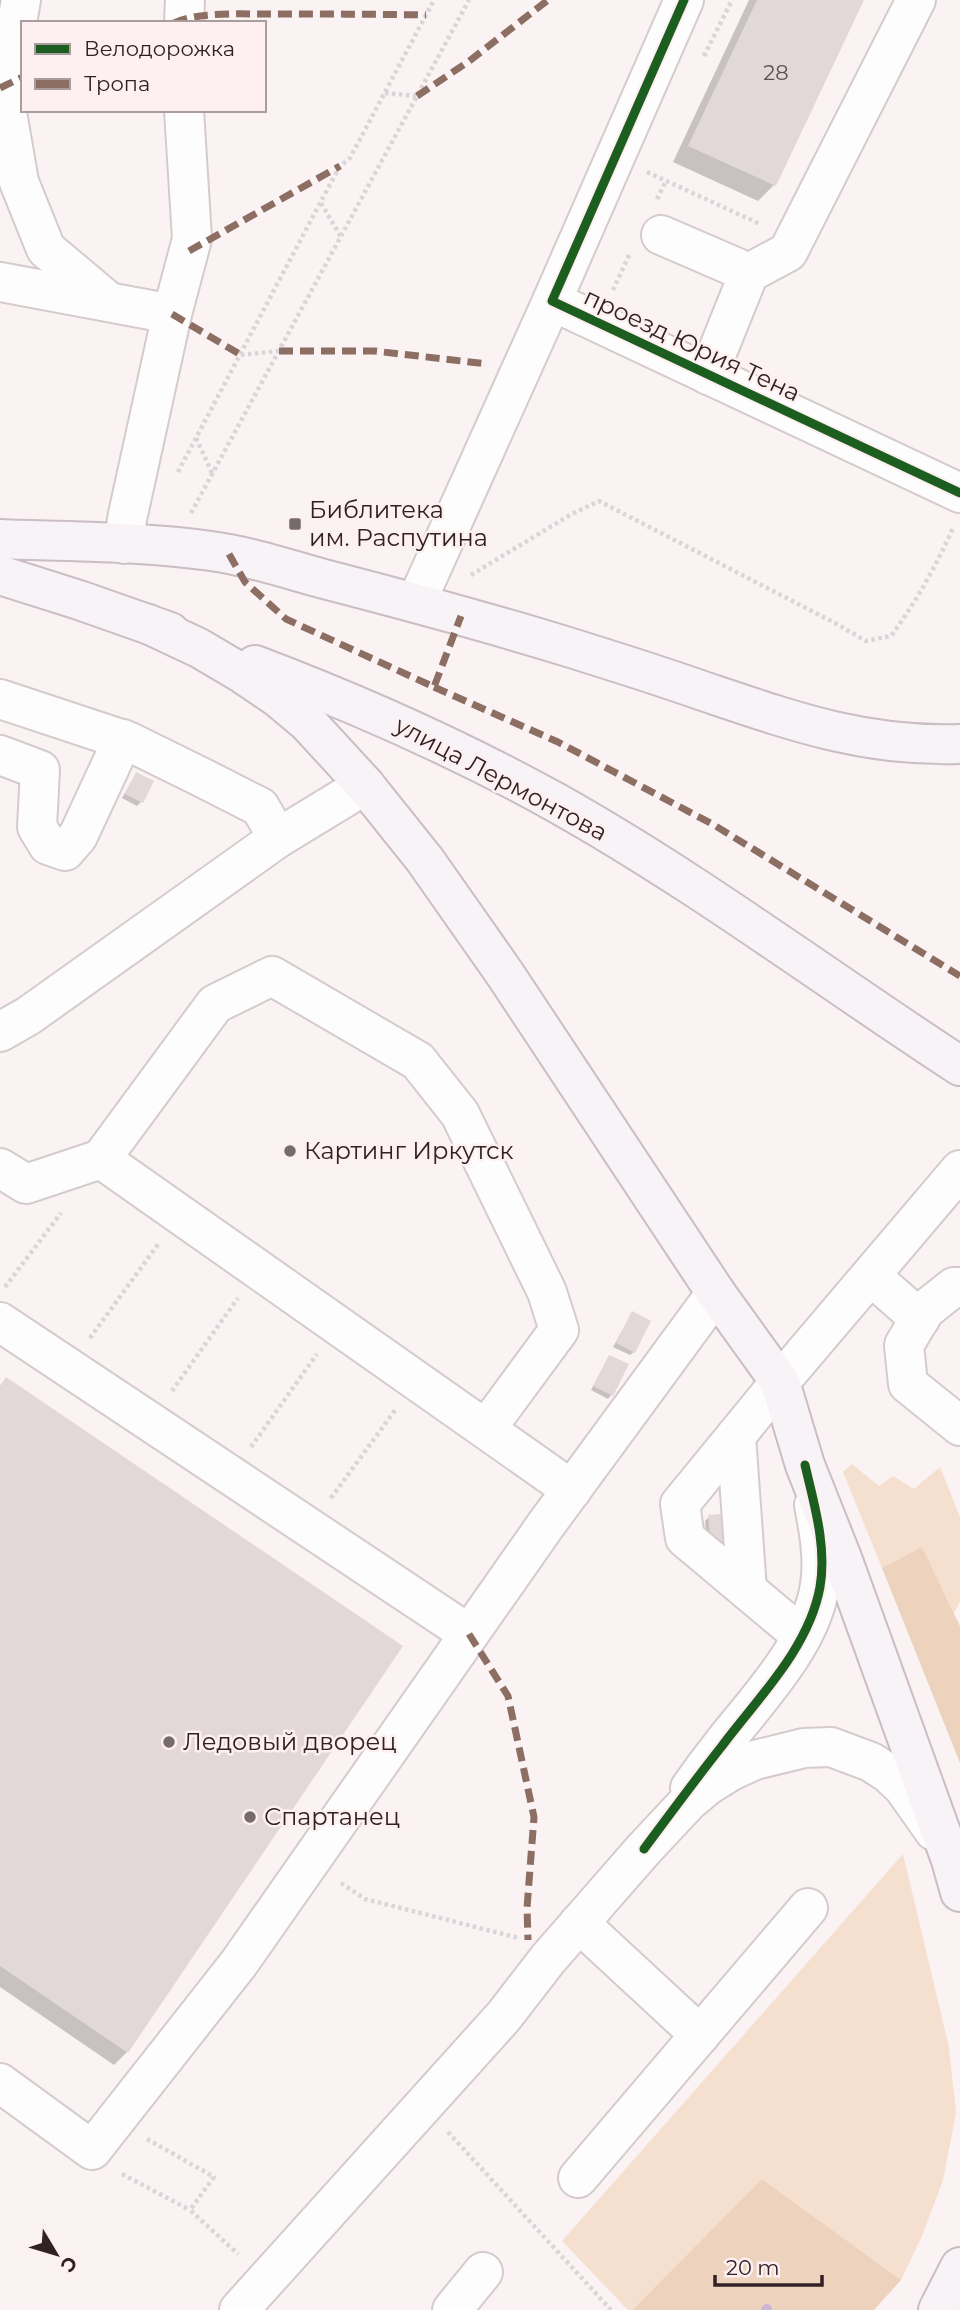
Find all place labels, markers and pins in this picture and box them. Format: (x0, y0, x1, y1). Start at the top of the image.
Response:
place label: Библитека им. Распутина (309, 495, 488, 552)
marker: Библитека им. Распутина (287, 516, 303, 532)
place label: Картинг Иркутск (304, 1136, 514, 1165)
marker: Картинг Иркутск (282, 1143, 298, 1159)
place label: Ледовый дворец (183, 1727, 397, 1756)
marker: Ледовый дворец (161, 1734, 177, 1750)
place label: Спартанец (264, 1802, 400, 1831)
marker: Спартанец (242, 1809, 258, 1825)

